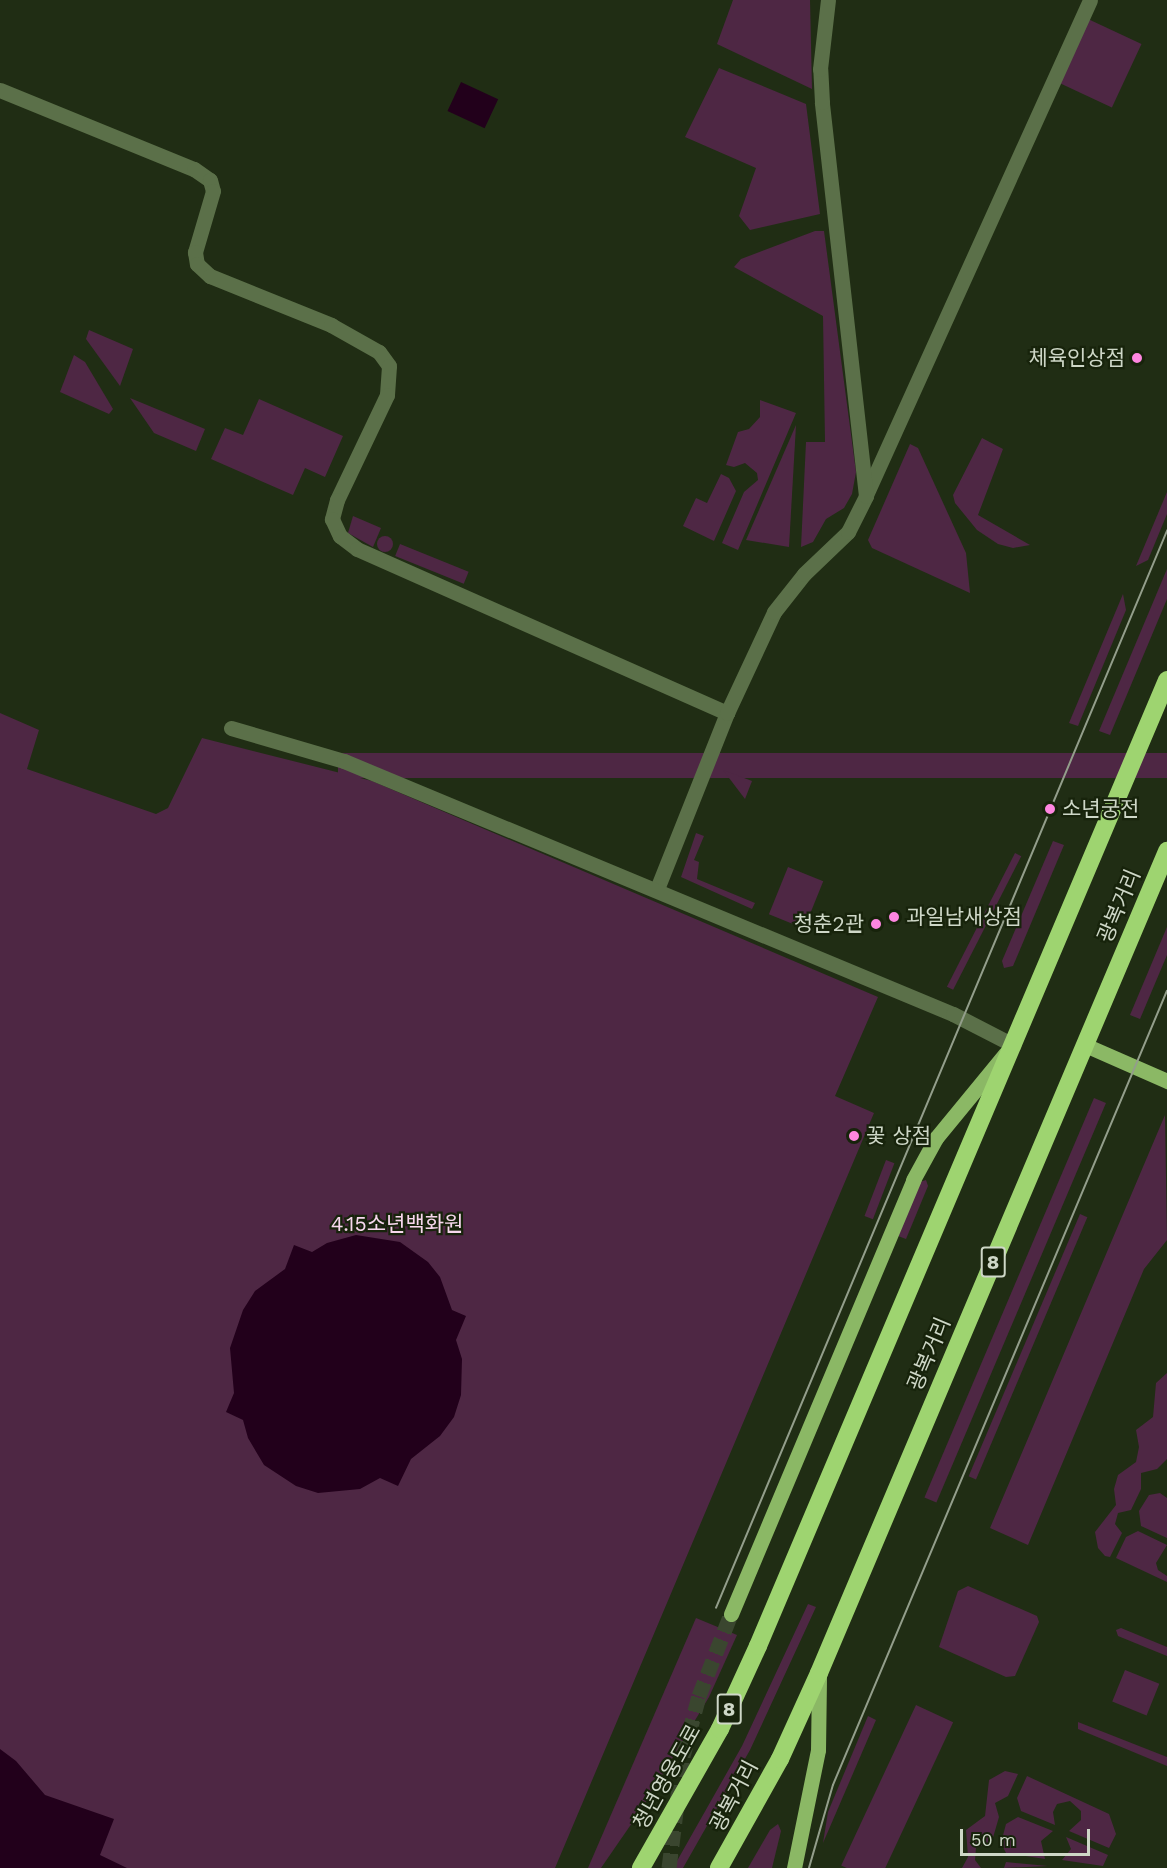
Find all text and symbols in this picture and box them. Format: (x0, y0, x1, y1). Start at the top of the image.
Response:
place label: 체육인상점 (1028, 345, 1125, 371)
marker: 체육인상점 (1130, 351, 1144, 365)
place label: 소년궁전 (1062, 796, 1139, 822)
marker: 소년궁전 (1043, 802, 1057, 816)
street label: 광복거리 (1092, 866, 1146, 946)
place label: 과일남새상점 (906, 904, 1022, 930)
marker: 과일남새상점 (887, 910, 901, 924)
place label: 청춘2관 (794, 911, 864, 937)
marker: 청춘2관 (869, 917, 883, 931)
place label: 꽃 상점 (866, 1123, 931, 1149)
marker: 꽃 상점 (847, 1129, 861, 1143)
park label: 4.15소년백화원 (331, 1211, 463, 1237)
road number: 8 (980, 1245, 1006, 1279)
street label: 광복거리 (902, 1314, 956, 1394)
road number: 8 (716, 1692, 742, 1726)
street label: 청년영웅도로 (628, 1720, 706, 1834)
street label: 광복거리 (705, 1756, 763, 1836)
scale bar (963, 1817, 1094, 1855)
text: 50 m (971, 1829, 1016, 1850)

